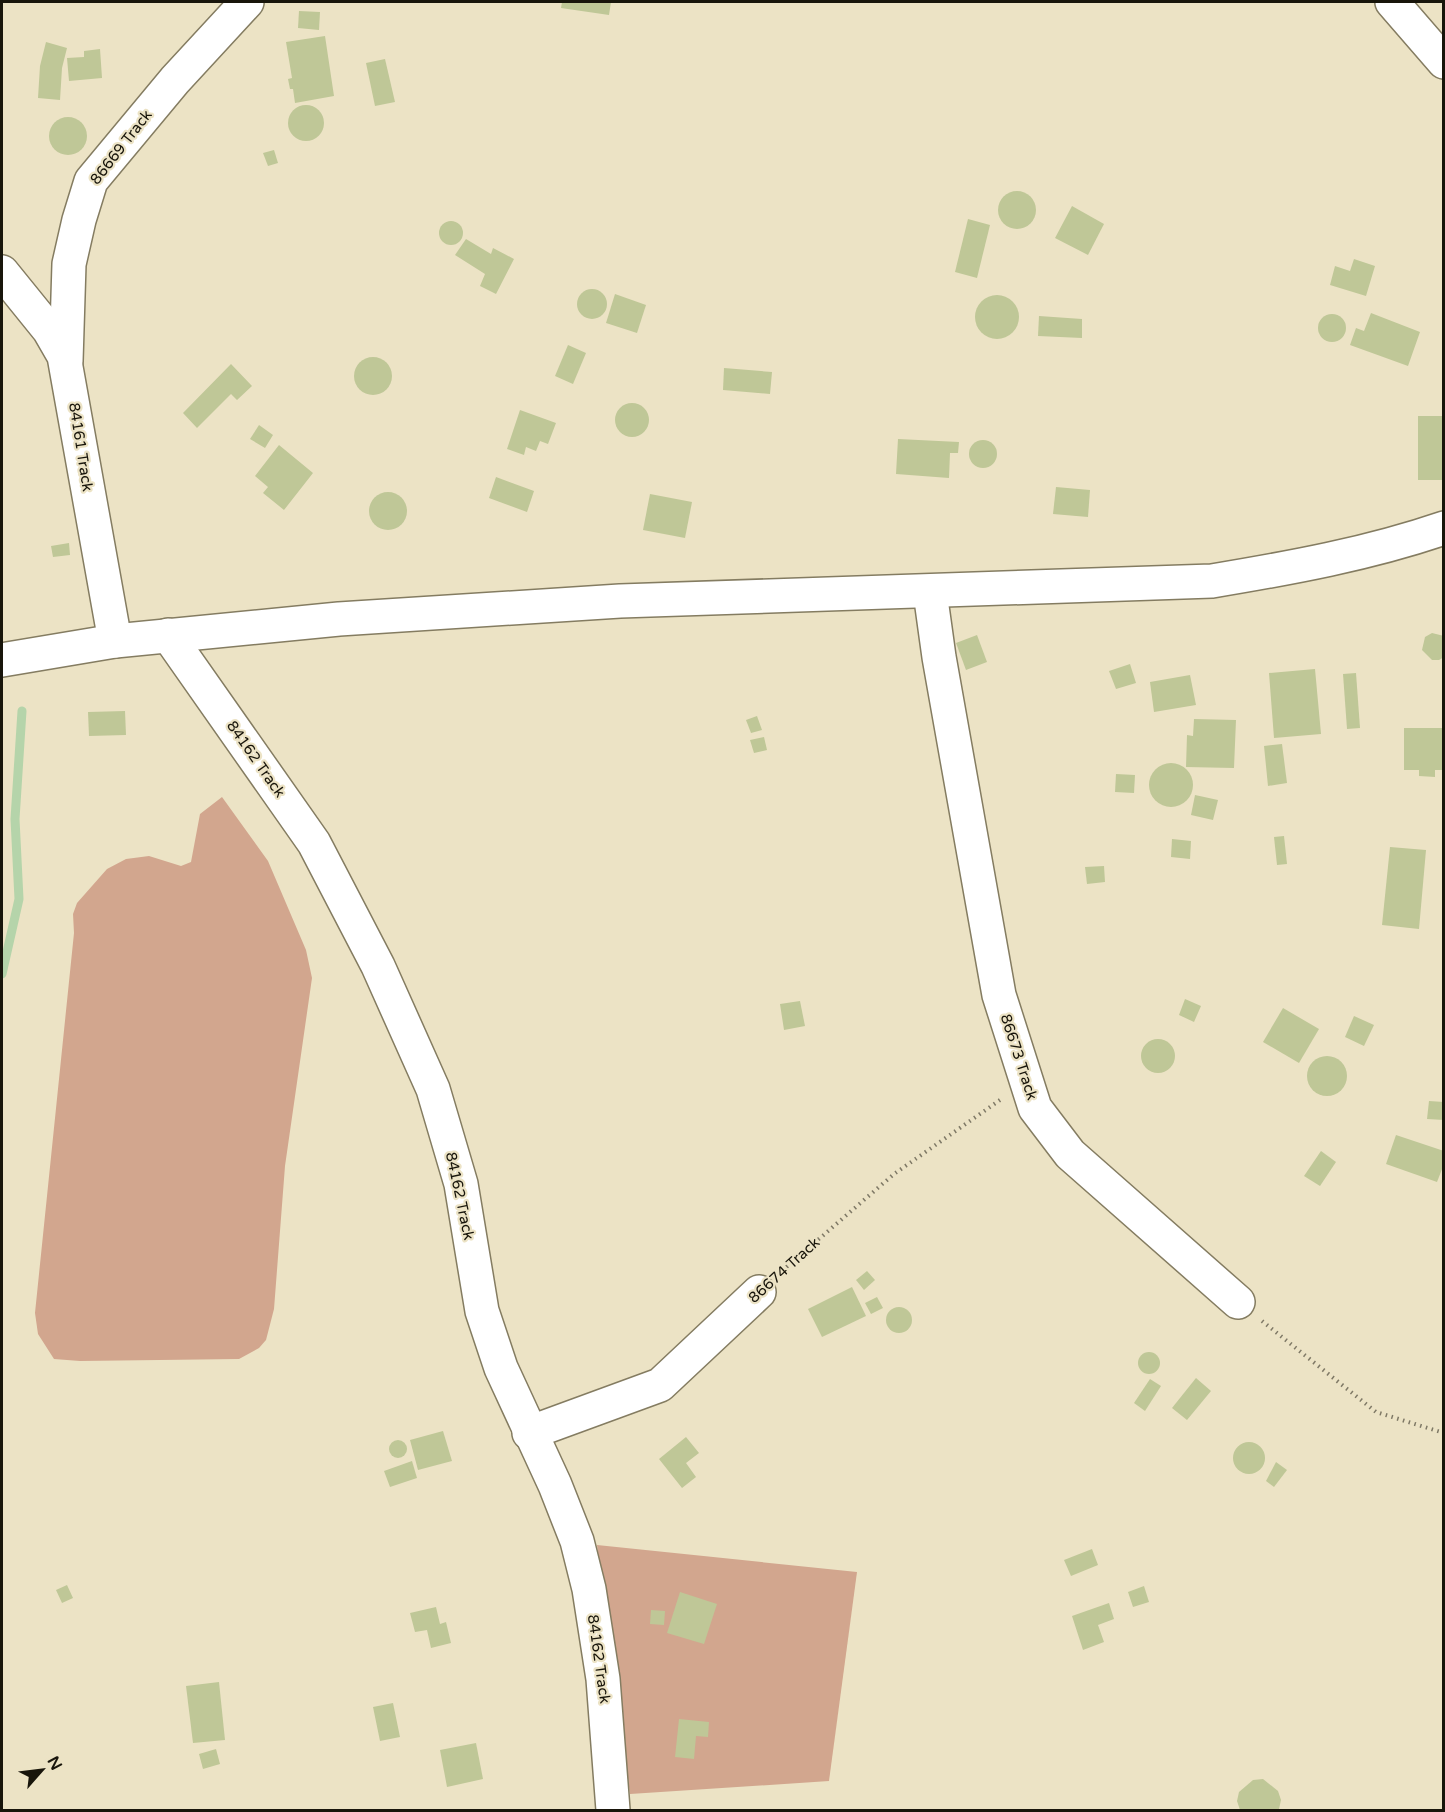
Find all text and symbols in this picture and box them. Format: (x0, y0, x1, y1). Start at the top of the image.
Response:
street label: 86669 Track (86, 106, 156, 188)
street label: 84161 Track (65, 401, 97, 493)
street label: 84162 Track (223, 717, 289, 801)
street label: 86673 Track (997, 1012, 1041, 1102)
street label: 84162 Track (442, 1150, 478, 1242)
street label: 86674 Track (745, 1233, 823, 1307)
street label: 84162 Track (584, 1613, 614, 1705)
north arrow (12, 1740, 72, 1800)
text: N (43, 1753, 66, 1774)

